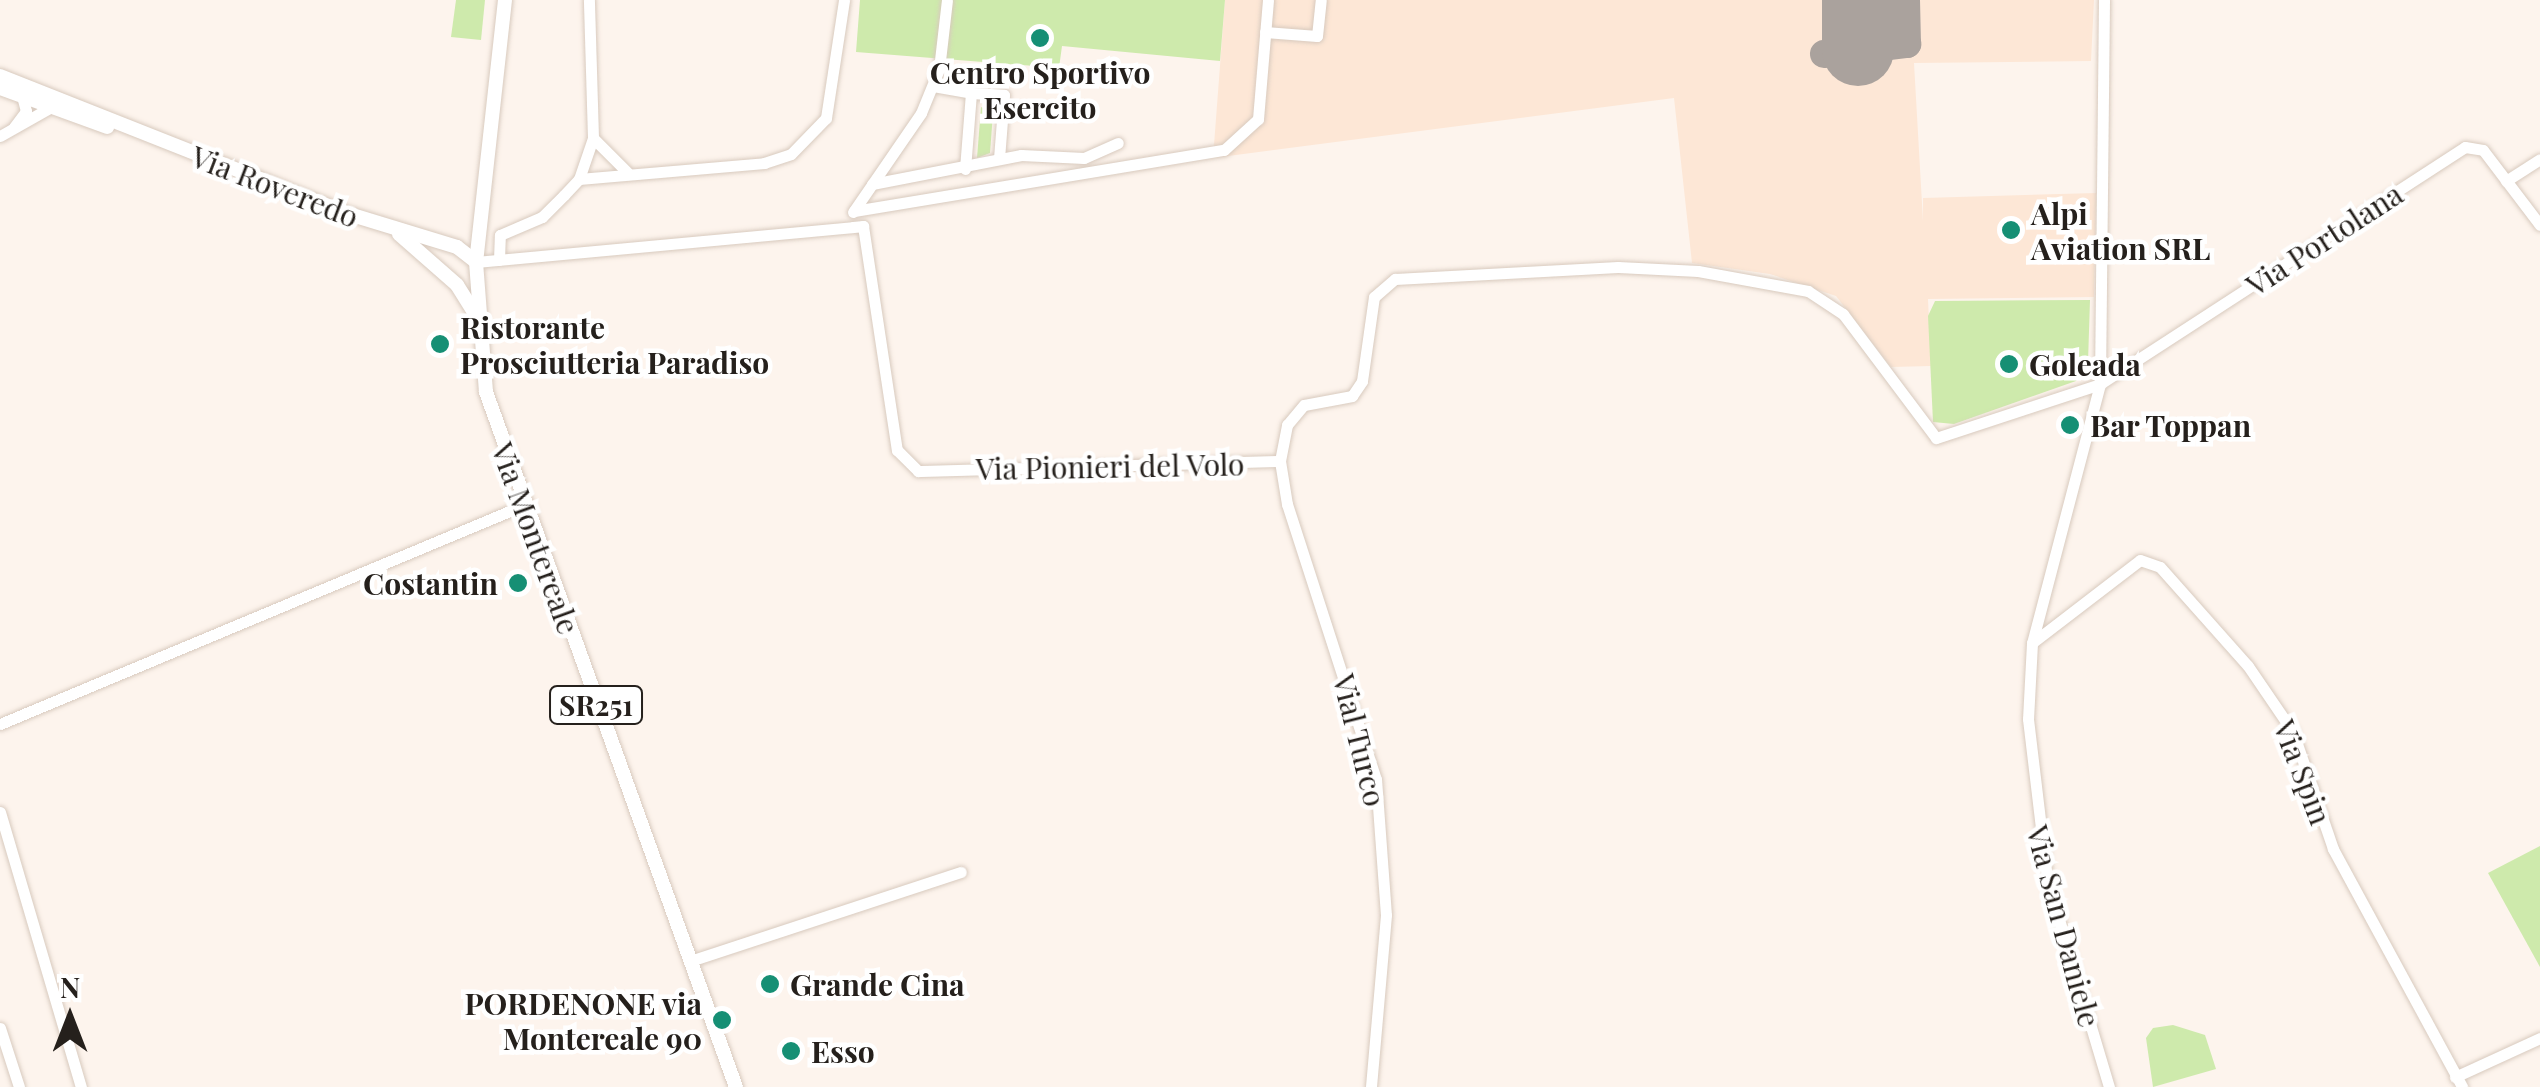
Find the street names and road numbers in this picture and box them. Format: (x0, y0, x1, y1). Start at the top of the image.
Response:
street label: Via Roveredo (186, 138, 364, 234)
street label: Via Portolana (2239, 175, 2409, 303)
street label: Via Montereale (485, 437, 587, 639)
street label: Via Pionieri del Volo (975, 446, 1245, 486)
street label: Vial Turco (1326, 670, 1394, 810)
road number: SR251 (548, 682, 644, 728)
street label: Via Spin (2267, 714, 2339, 830)
street label: Via San Daniele (2020, 821, 2108, 1031)

